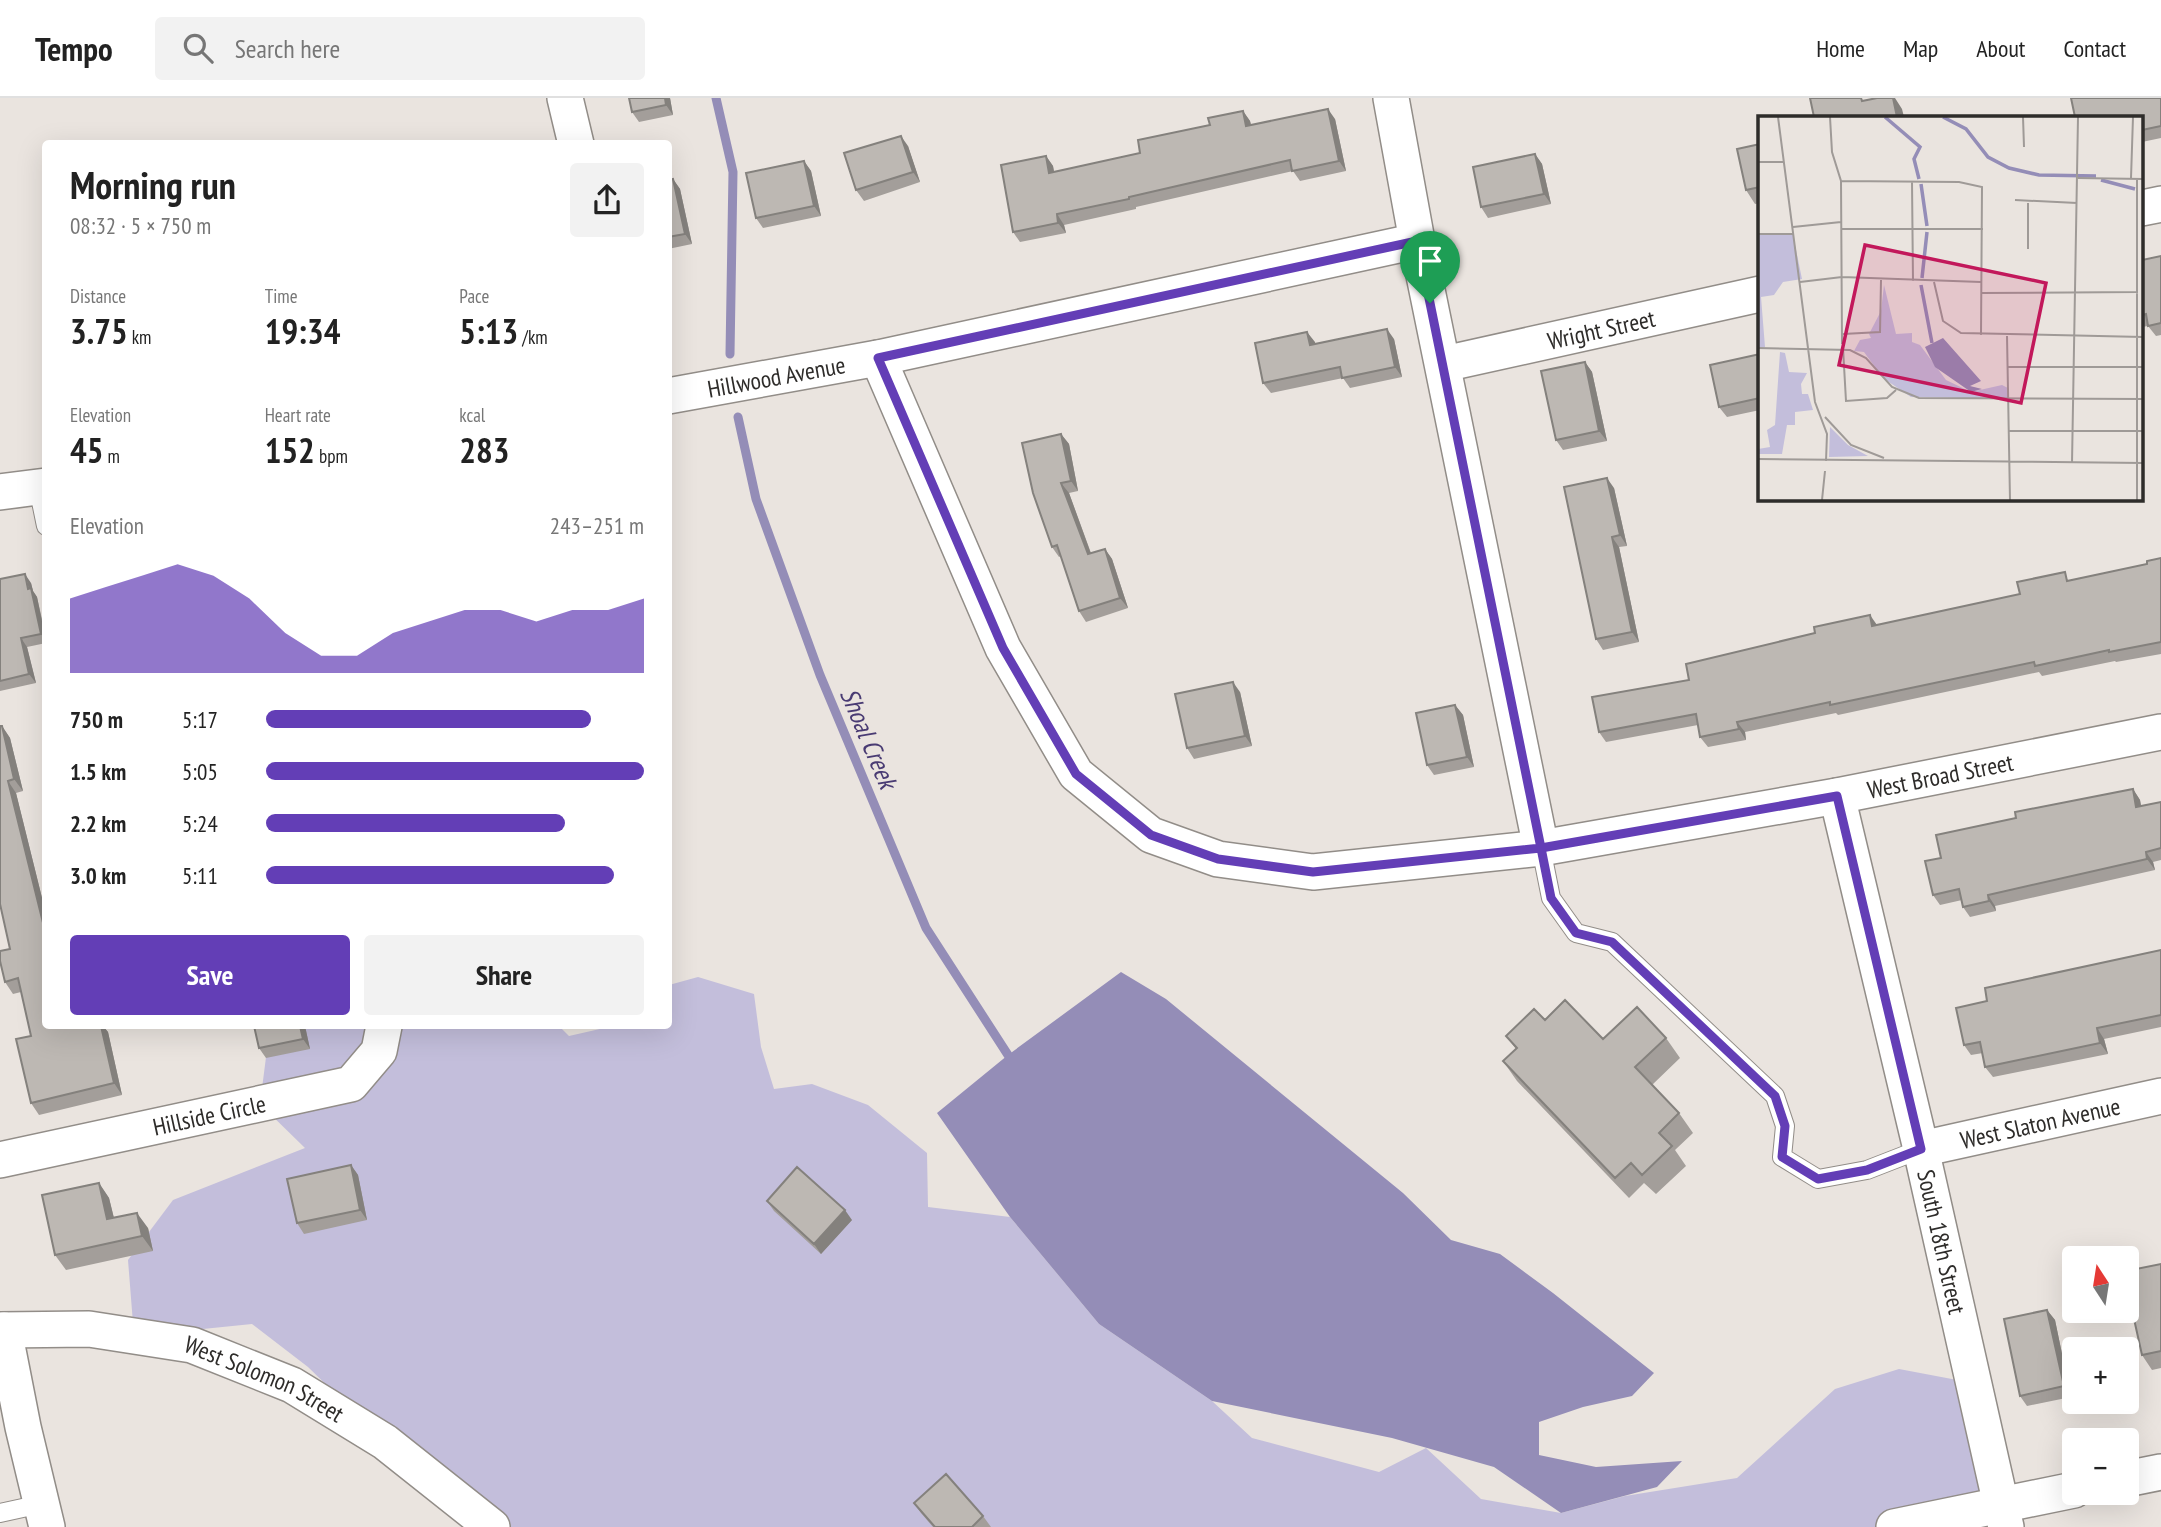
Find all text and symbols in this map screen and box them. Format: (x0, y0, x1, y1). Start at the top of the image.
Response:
search box (155, 17, 645, 80)
text: Tempo (35, 27, 113, 70)
icon: search (179, 29, 217, 67)
text: Search here (235, 32, 340, 65)
text: Home (1816, 33, 1865, 64)
text: Map (1903, 33, 1938, 64)
text: About (1976, 33, 2025, 64)
text: Contact (2063, 33, 2126, 64)
inset map (1758, 116, 2144, 500)
text: Morning run (70, 160, 236, 209)
button: share (570, 163, 644, 237)
text: 08:32 · 5 × 750 m (70, 211, 211, 240)
pin (1400, 231, 1460, 303)
icon: arrive (1411, 242, 1449, 280)
text: Distance (70, 284, 126, 308)
text: Time (265, 284, 298, 308)
text: Pace (459, 284, 489, 308)
street label: Wright Street (1544, 302, 1658, 356)
text: 3.75 (70, 308, 128, 354)
text: 19:34 (265, 308, 340, 354)
text: 5:13 (459, 308, 518, 354)
text: km (128, 325, 151, 349)
text: /km (518, 325, 548, 349)
street label: Hillwood Avenue (705, 349, 848, 404)
text: Elevation (70, 403, 131, 427)
text: Heart rate (265, 403, 331, 427)
text: kcal (459, 403, 485, 427)
text: 45 (70, 427, 103, 473)
text: 152 (265, 427, 315, 473)
text: 283 (459, 427, 510, 473)
text: m (103, 444, 120, 468)
text: bpm (315, 444, 348, 468)
text: Elevation (70, 511, 144, 540)
text: 243–251 m (550, 511, 644, 540)
water label: Shoal Creek (833, 683, 906, 796)
text: 750 m (70, 705, 123, 734)
text: 5:17 (182, 705, 218, 734)
street label: West Broad Street (1864, 746, 2016, 805)
text: 1.5 km (70, 757, 126, 786)
text: 5:05 (182, 757, 218, 786)
text: 2.2 km (70, 809, 126, 838)
text: 5:24 (182, 809, 218, 838)
text: 3.0 km (70, 861, 126, 890)
text: 5:11 (182, 861, 218, 890)
button: Save (70, 935, 350, 1015)
button: Share (364, 935, 644, 1015)
street label: Hillside Circle (150, 1087, 269, 1142)
street label: West Slaton Avenue (1957, 1090, 2123, 1155)
street label: South 18th Street (1911, 1167, 1973, 1317)
north arrow (2062, 1246, 2138, 1323)
map controls (2062, 1246, 2139, 1505)
street label: West Solomon Street (180, 1328, 350, 1429)
button: + (2062, 1337, 2139, 1414)
button: − (2062, 1428, 2139, 1505)

